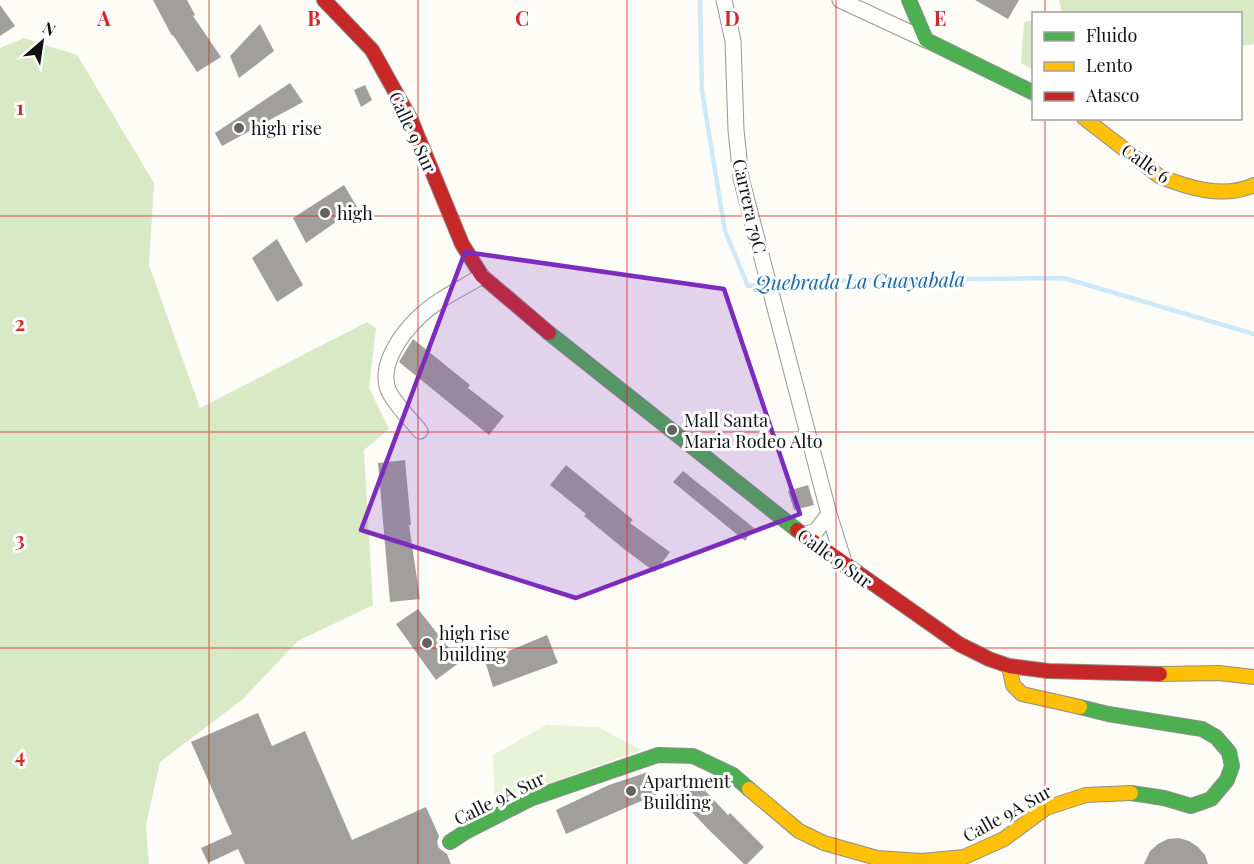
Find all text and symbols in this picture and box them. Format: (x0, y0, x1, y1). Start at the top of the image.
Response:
text: A (96, 4, 111, 31)
text: B (307, 4, 321, 31)
text: C (515, 4, 529, 31)
text: D (724, 4, 740, 31)
text: E (934, 4, 946, 31)
north arrow (12, 12, 72, 72)
legend (1032, 12, 1242, 120)
text: N (39, 16, 60, 41)
text: Fluido (1086, 23, 1137, 47)
text: Lento (1086, 53, 1133, 77)
text: Atasco (1085, 83, 1139, 107)
street label: Calle 9 Sur (384, 88, 442, 176)
text: 1 (16, 93, 24, 120)
place label: high rise (251, 116, 322, 140)
marker: high rise (232, 121, 246, 135)
street label: Calle 6 (1117, 138, 1175, 188)
street label: Carrera 79C (727, 156, 773, 256)
place label: high (337, 201, 373, 225)
marker: high (318, 206, 332, 220)
water label: Quebrada La Guayabala (754, 265, 965, 295)
text: 2 (15, 309, 25, 336)
place label: Mall Santa Maria Rodeo Alto (684, 408, 823, 453)
marker: Mall Santa Maria Rodeo Alto (665, 423, 679, 437)
street label: Calle 9 Sur (793, 523, 877, 593)
text: 3 (15, 525, 25, 552)
place label: high rise building (439, 621, 510, 666)
marker: high rise building (420, 636, 434, 650)
text: 4 (15, 741, 25, 768)
street label: Calle 9A Sur (450, 766, 548, 830)
place label: Apartment Building (642, 769, 731, 814)
street label: Calle 9A Sur (958, 779, 1056, 847)
marker: Apartment Building (624, 784, 638, 798)

